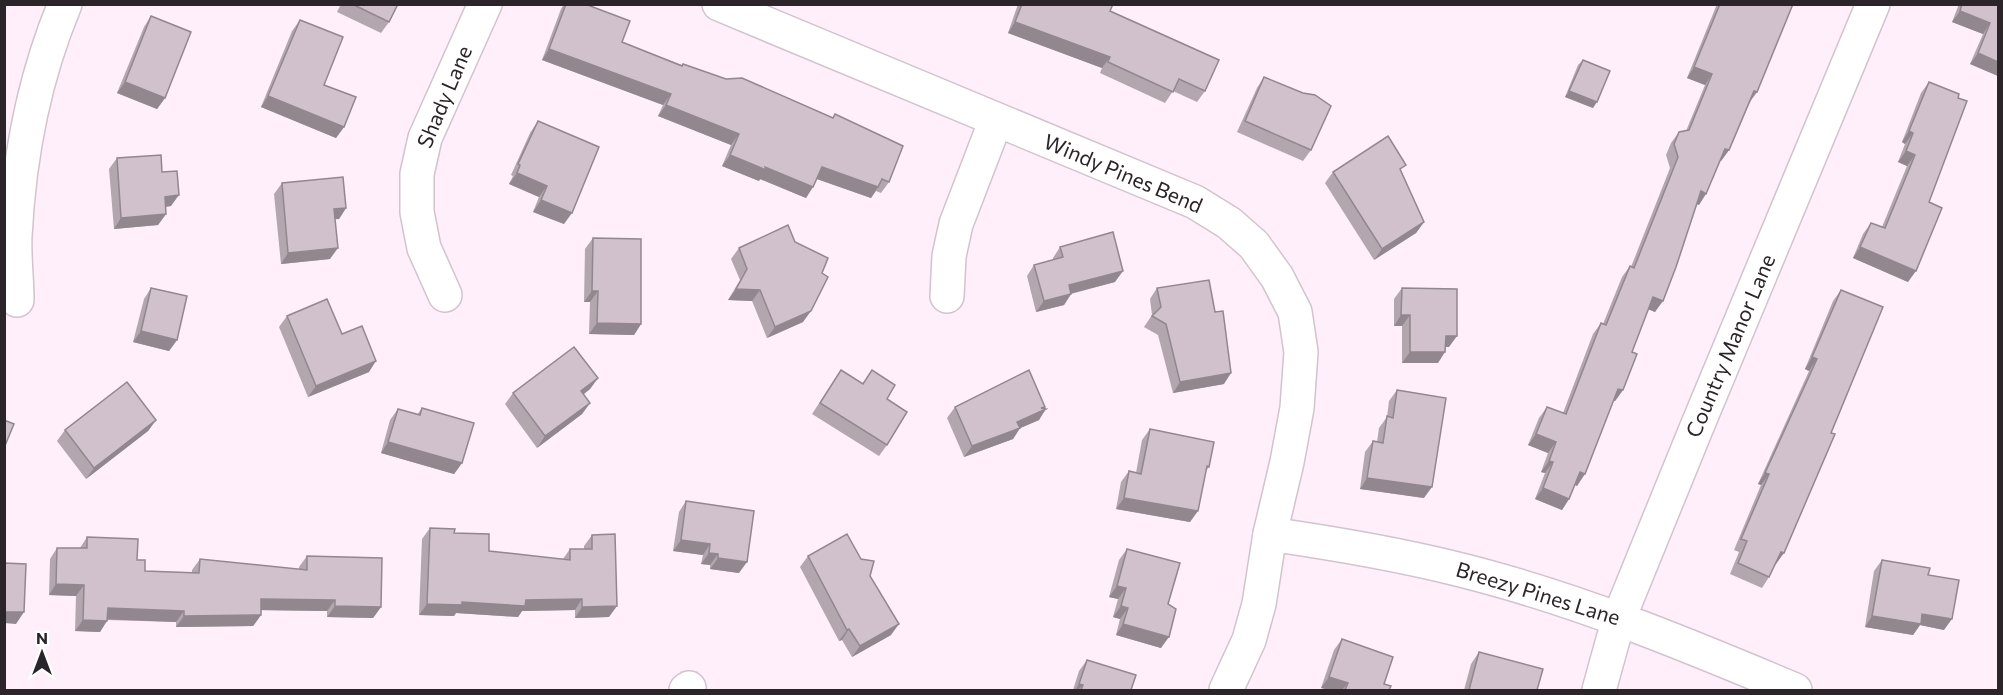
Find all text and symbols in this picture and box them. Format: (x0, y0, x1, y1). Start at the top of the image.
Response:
street label: Shady Lane (411, 42, 476, 151)
street label: Windy Pines Bend (1040, 128, 1207, 217)
street label: Country Manor Lane (1680, 250, 1780, 441)
street label: Breezy Pines Lane (1453, 556, 1624, 629)
north arrow (12, 623, 72, 683)
text: N (36, 628, 48, 647)

